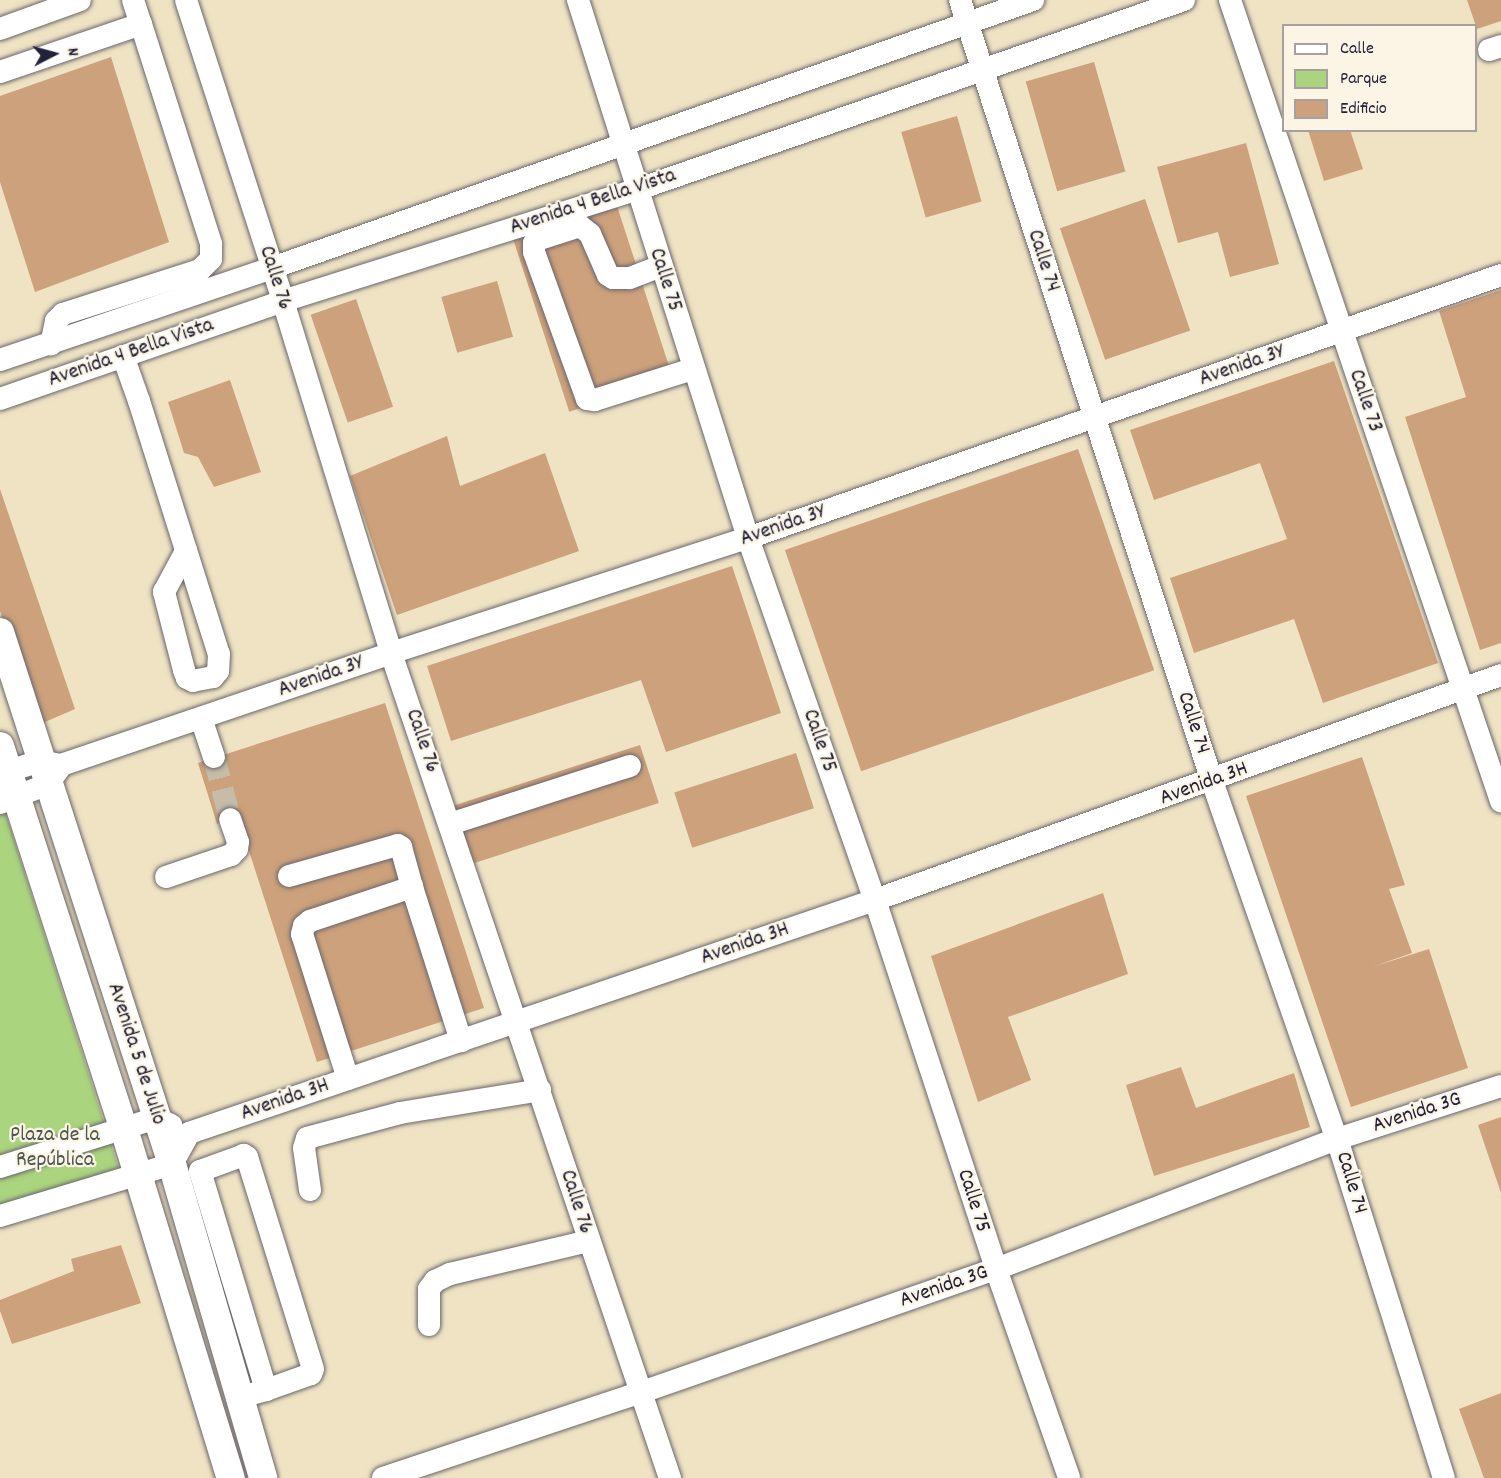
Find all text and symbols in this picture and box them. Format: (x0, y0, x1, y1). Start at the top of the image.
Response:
north arrow (24, 24, 84, 84)
legend (1282, 24, 1477, 132)
text: Calle (1340, 37, 1374, 62)
text: N (61, 47, 84, 57)
text: Parque (1340, 67, 1387, 92)
text: Edificio (1340, 97, 1387, 122)
street label: Avenida 4 Bella Vista (507, 163, 679, 241)
street label: Calle 74 (1021, 227, 1065, 295)
street label: Calle 76 (252, 243, 298, 313)
street label: Calle 75 (642, 245, 688, 315)
street label: Avenida 4 Bella Vista (45, 312, 217, 394)
street label: Avenida 3Y (1196, 339, 1288, 393)
street label: Calle 73 (1342, 366, 1388, 436)
street label: Avenida 3Y (737, 499, 829, 553)
street label: Avenida 3Y (275, 650, 367, 704)
street label: Calle 74 (1171, 689, 1215, 757)
street label: Calle 76 (399, 706, 445, 776)
street label: Calle 75 (796, 706, 842, 776)
street label: Avenida 3H (1156, 756, 1252, 812)
street label: Avenida 3H (697, 917, 793, 971)
street label: Avenida 5 de Julio (101, 980, 171, 1128)
street label: Avenida 3H (237, 1073, 333, 1127)
street label: Avenida 3G (1369, 1086, 1465, 1140)
park label: Plaza de la República (10, 1122, 100, 1174)
street label: Calle 74 (1329, 1149, 1373, 1217)
street label: Calle 75 (950, 1166, 996, 1236)
street label: Calle 76 (553, 1167, 599, 1237)
street label: Avenida 3G (896, 1260, 992, 1314)

